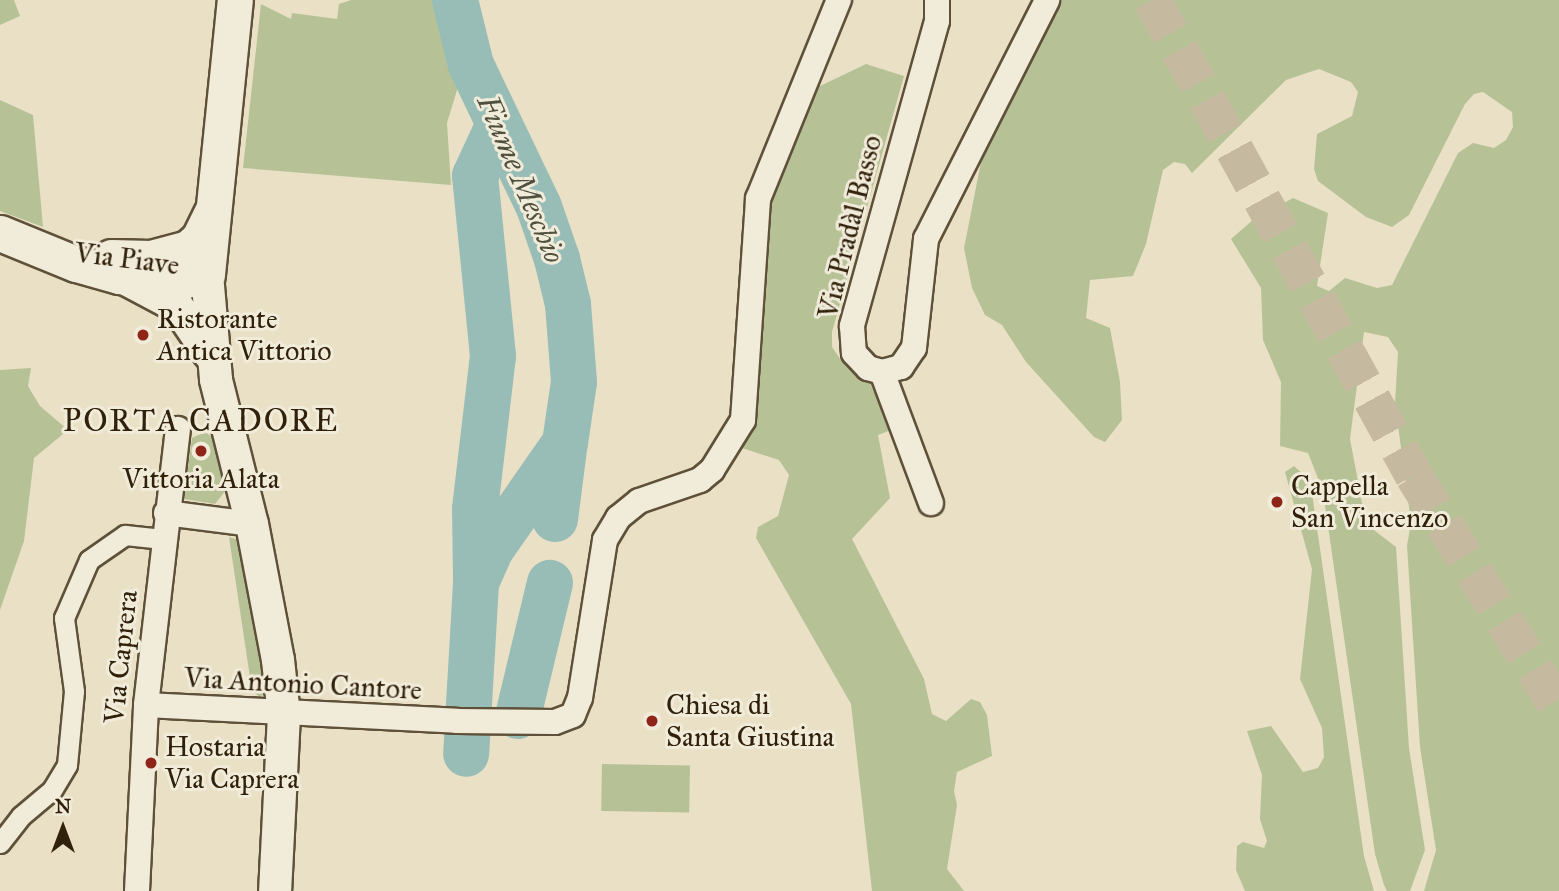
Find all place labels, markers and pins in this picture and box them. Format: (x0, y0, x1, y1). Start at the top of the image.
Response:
place label: Ristorante Antica Vittorio (157, 302, 331, 368)
marker: Ristorante Antica Vittorio (135, 327, 151, 343)
marker: Vittoria Alata (193, 443, 209, 459)
place label: Vittoria Alata (122, 462, 280, 496)
place label: Cappella San Vincenzo (1291, 469, 1448, 535)
marker: Cappella San Vincenzo (1269, 494, 1285, 510)
place label: Chiesa di Santa Giustina (666, 688, 834, 754)
marker: Chiesa di Santa Giustina (644, 713, 660, 729)
place label: Hostaria Via Caprera (165, 730, 299, 796)
marker: Hostaria Via Caprera (143, 755, 159, 771)

